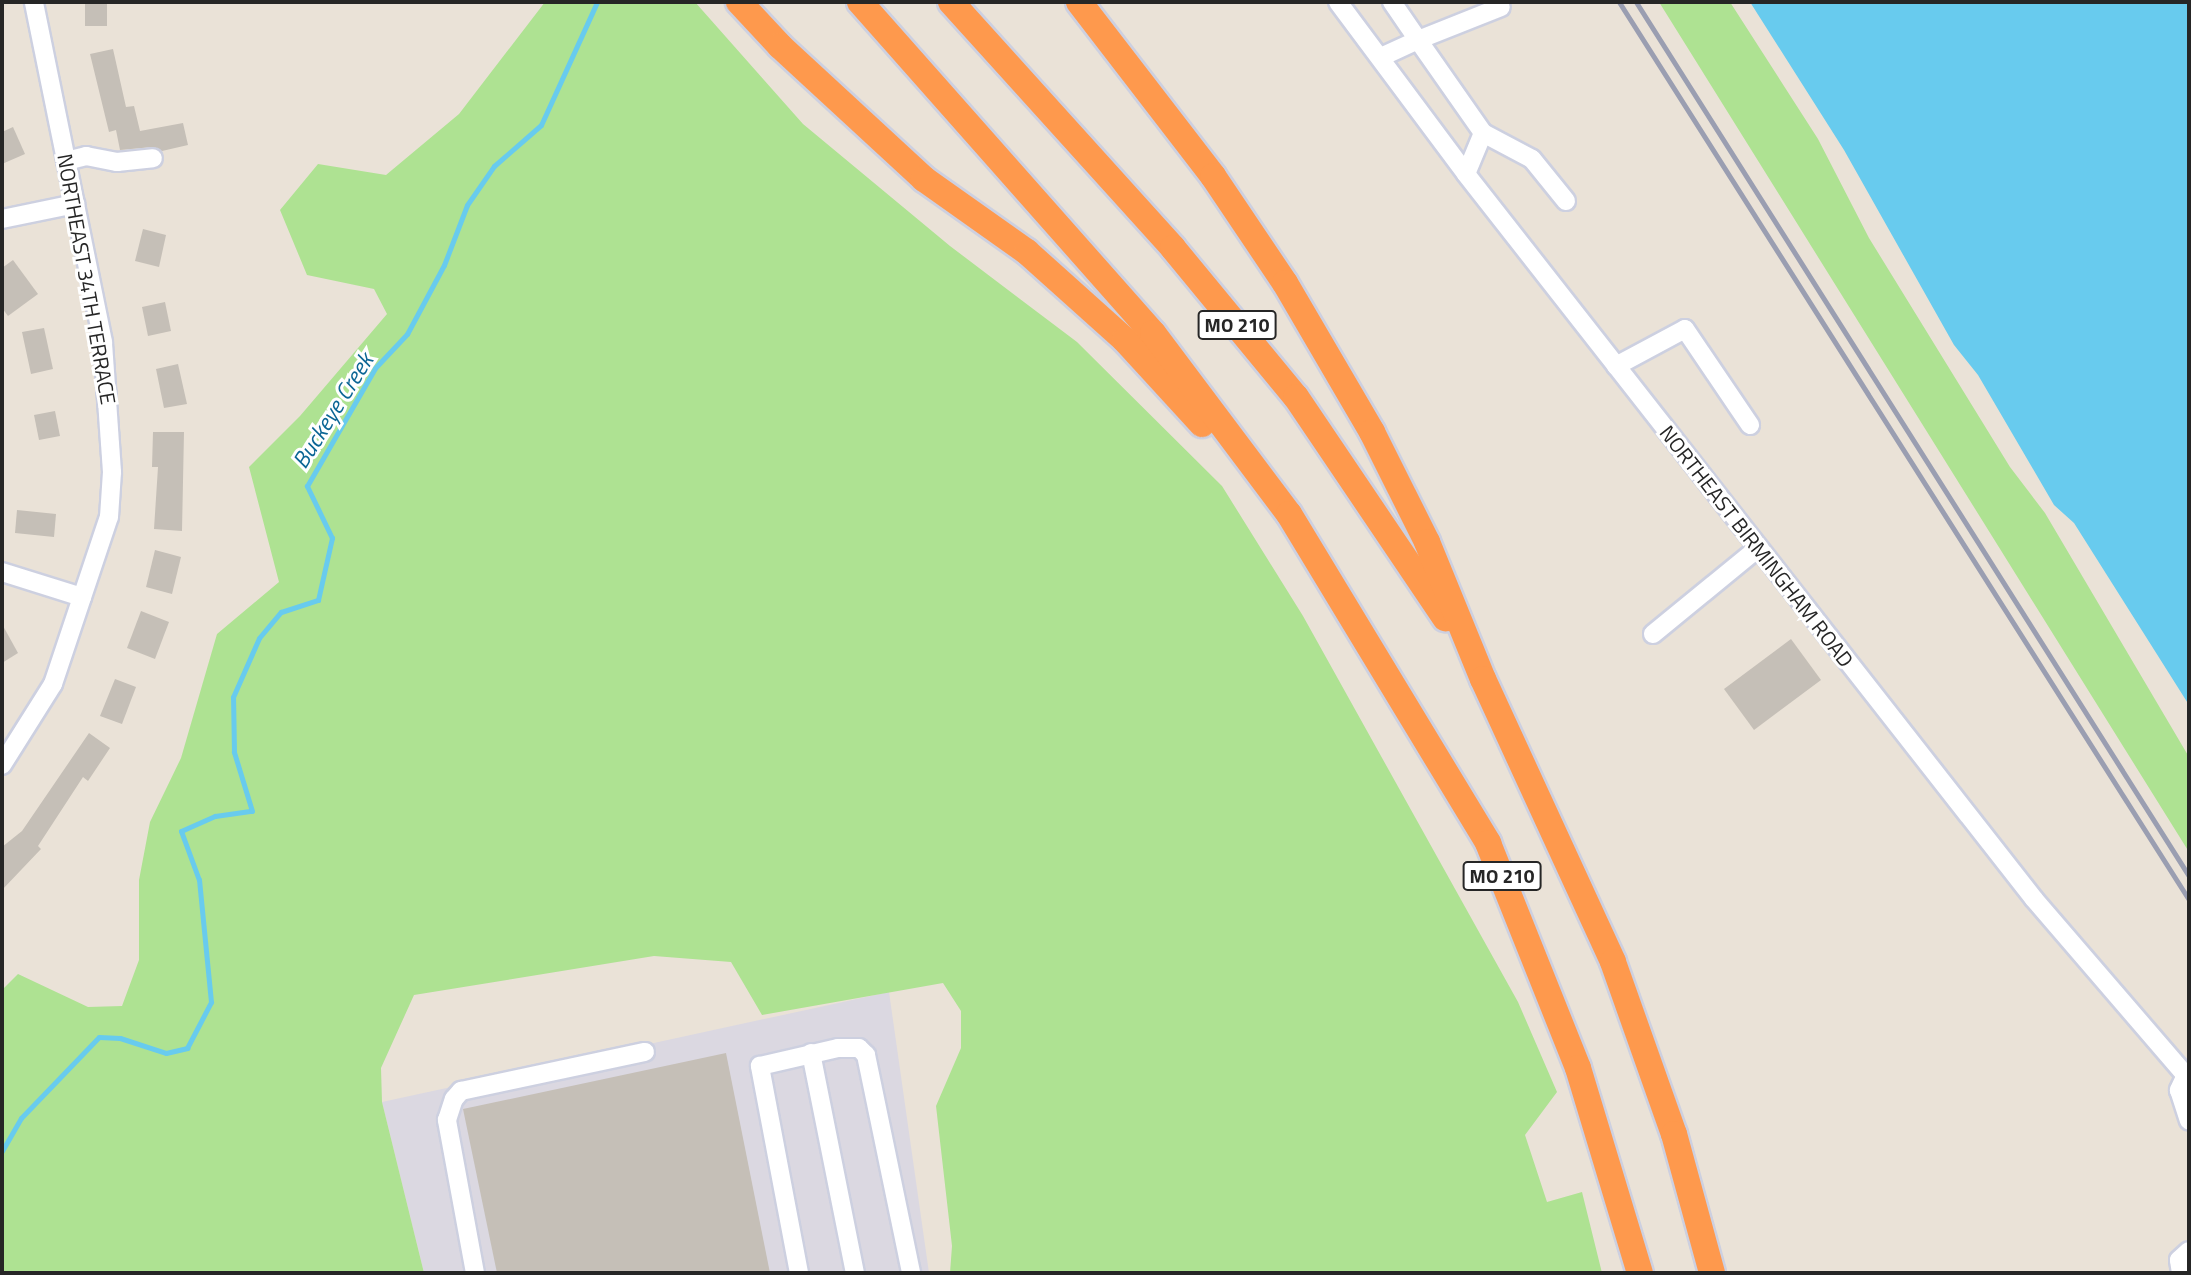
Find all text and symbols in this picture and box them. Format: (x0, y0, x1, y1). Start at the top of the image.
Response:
street label: NORTHEAST 34TH TERRACE (53, 152, 121, 406)
road number: MO 210 (1197, 310, 1277, 340)
water label: Buckeye Creek (287, 348, 379, 474)
street label: NORTHEAST BIRMINGHAM ROAD (1655, 420, 1859, 672)
road number: MO 210 (1462, 860, 1542, 891)

